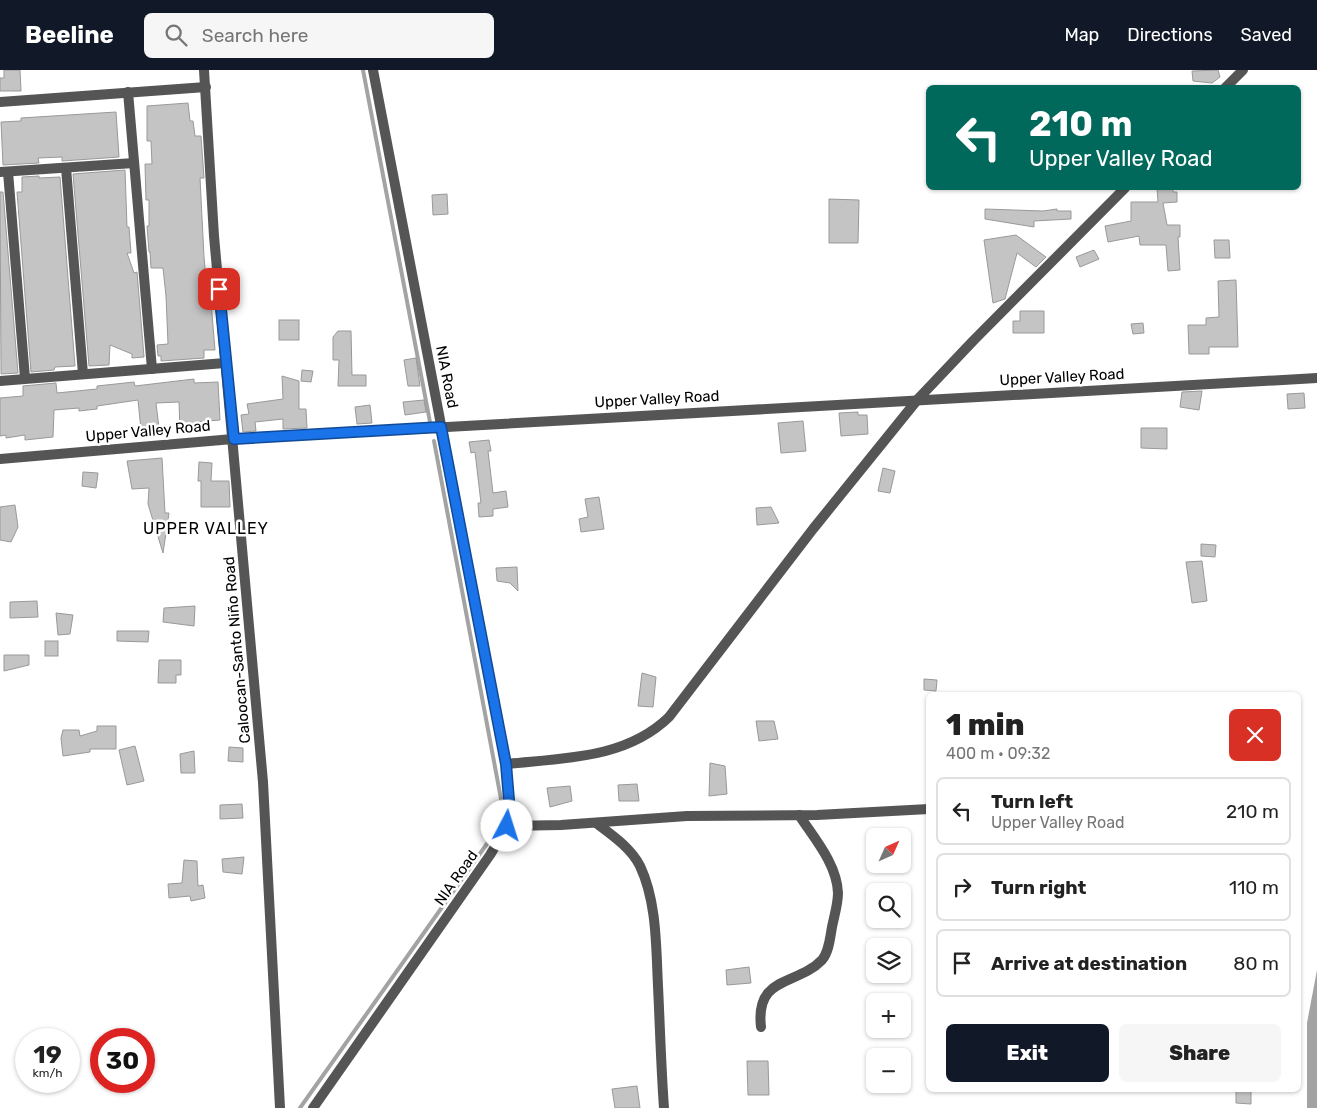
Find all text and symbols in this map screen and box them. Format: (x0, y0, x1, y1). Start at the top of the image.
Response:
search box (144, 13, 494, 58)
text: Beeline (25, 21, 114, 49)
icon: search (162, 21, 190, 49)
text: Search here (202, 24, 308, 47)
text: Map (1064, 24, 1099, 46)
text: Directions (1127, 24, 1213, 46)
text: Saved (1241, 24, 1292, 46)
text: 210 m (1029, 103, 1132, 145)
icon: left (946, 105, 1011, 170)
text: Upper Valley Road (1029, 145, 1213, 172)
pin (198, 268, 240, 310)
icon: arrive (205, 275, 233, 303)
street label: NIA Road (432, 344, 462, 410)
street label: Upper Valley Road (999, 365, 1125, 389)
street label: Upper Valley Road (594, 387, 720, 411)
street label: Upper Valley Road (85, 417, 211, 445)
district label: UPPER VALLEY (143, 519, 269, 538)
street label: Caloocan-Santo Niño Road (220, 556, 254, 744)
text: 1 min (946, 707, 1024, 743)
button: close (1229, 709, 1281, 761)
text: 400 m · 09:32 (946, 744, 1050, 763)
text: Turn left (991, 790, 1073, 813)
icon: left (948, 797, 976, 825)
position arrow (480, 799, 532, 851)
text: 210 m (1226, 800, 1279, 823)
text: Upper Valley Road (991, 813, 1125, 832)
north arrow (866, 828, 911, 872)
map controls (866, 828, 911, 1093)
street label: NIA Road (430, 847, 482, 909)
icon: right (948, 873, 976, 901)
text: Turn right (991, 876, 1086, 899)
text: 110 m (1229, 876, 1279, 899)
button: search (866, 883, 911, 928)
button: layers (866, 938, 911, 983)
icon: arrive (948, 949, 976, 977)
text: Arrive at destination (991, 952, 1187, 975)
text: 80 m (1233, 952, 1279, 975)
button: + (866, 993, 911, 1038)
button: Exit (946, 1024, 1109, 1082)
button: Share (1119, 1024, 1281, 1082)
speed limit sign: 30 (90, 1028, 155, 1093)
text: 19 (33, 1040, 62, 1069)
button: − (866, 1048, 911, 1093)
text: km/h (33, 1066, 62, 1080)

